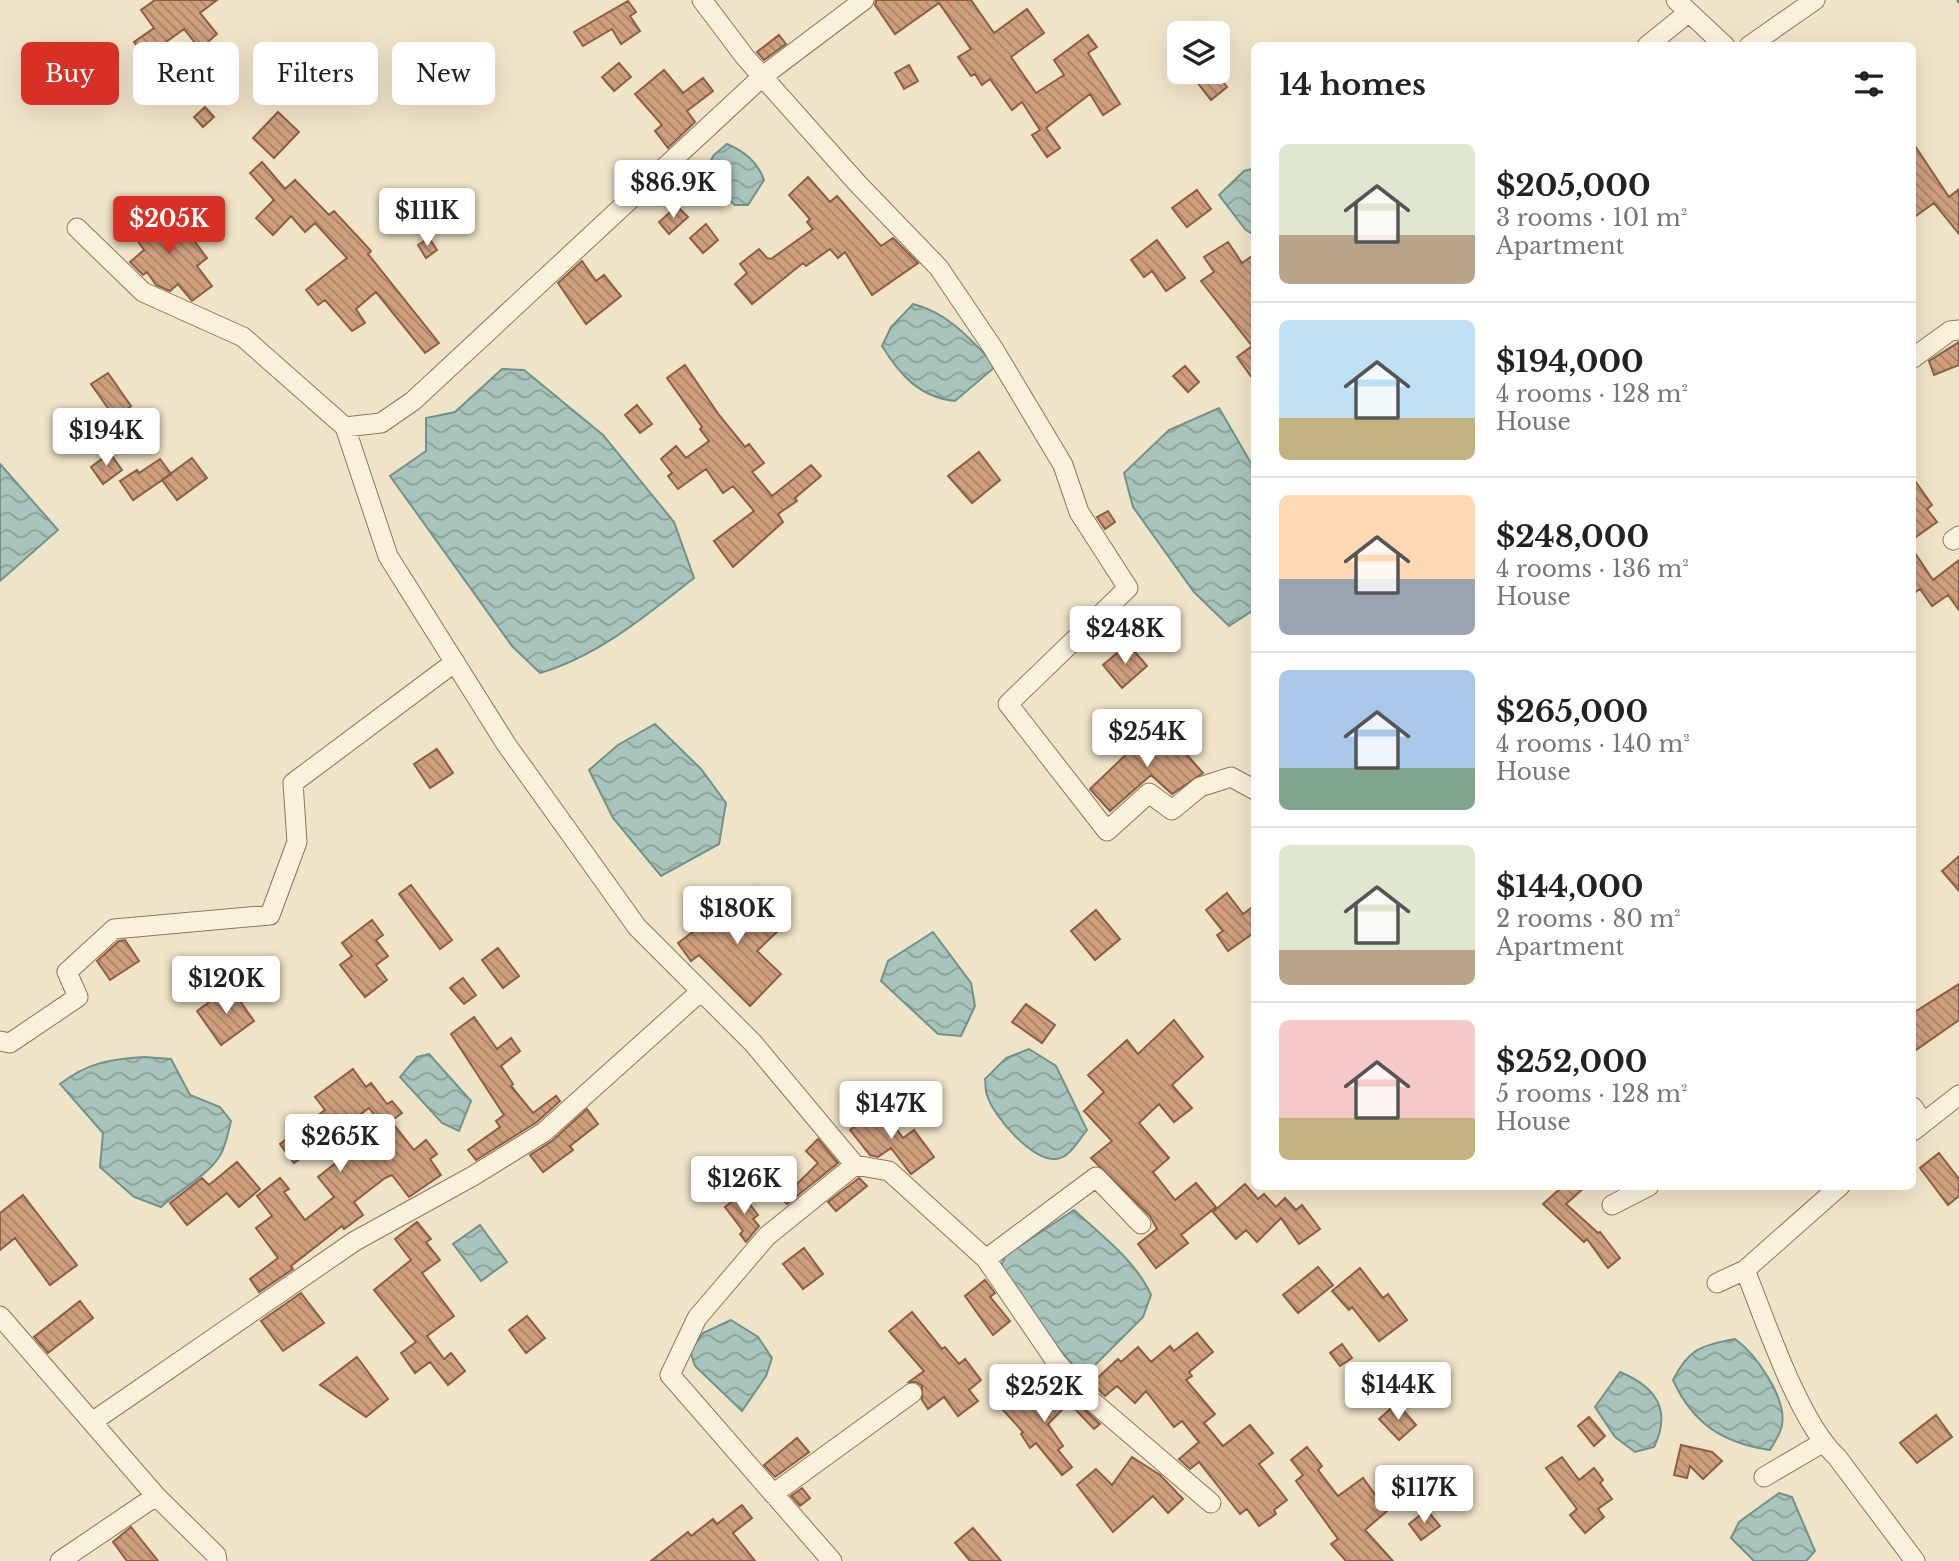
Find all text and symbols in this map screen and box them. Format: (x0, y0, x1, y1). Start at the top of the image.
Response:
map controls (1167, 21, 1230, 84)
button: layers (1167, 21, 1230, 84)
chip: Buy (21, 42, 119, 105)
chip: Rent (133, 42, 239, 105)
chip: Filters (253, 42, 378, 105)
chip: New (392, 42, 495, 105)
icon: filters (1850, 65, 1888, 103)
text: 14 homes (1279, 66, 1426, 103)
pin: $86.9K (616, 160, 730, 220)
text: $205,000 (1496, 167, 1651, 204)
text: $86.9K (630, 169, 716, 197)
icon: home (1335, 172, 1419, 256)
pin: $111K (378, 188, 476, 248)
pin: $205K (120, 196, 218, 256)
text: $111K (395, 197, 459, 225)
text: 3 rooms · 101 m² (1496, 204, 1687, 232)
text: $205K (129, 205, 209, 233)
text: Apartment (1496, 232, 1624, 260)
text: $194,000 (1496, 343, 1644, 380)
icon: home (1335, 348, 1419, 432)
text: 4 rooms · 128 m² (1496, 380, 1688, 408)
pin: $194K (57, 408, 155, 468)
text: House (1496, 408, 1571, 436)
text: $194K (69, 417, 143, 445)
text: $248,000 (1496, 518, 1649, 555)
icon: home (1335, 523, 1419, 607)
text: 4 rooms · 136 m² (1496, 555, 1689, 583)
text: House (1496, 583, 1571, 611)
pin: $248K (1076, 606, 1174, 666)
text: $248K (1086, 615, 1164, 643)
text: $265,000 (1496, 693, 1648, 730)
icon: home (1335, 698, 1419, 782)
pin: $254K (1098, 710, 1196, 769)
text: $254K (1108, 718, 1186, 746)
text: 4 rooms · 140 m² (1496, 730, 1690, 758)
text: House (1496, 758, 1571, 786)
text: $144,000 (1496, 868, 1643, 905)
icon: home (1335, 873, 1419, 957)
pin: $180K (688, 886, 786, 946)
text: $180K (699, 895, 775, 923)
text: 2 rooms · 80 m² (1496, 905, 1681, 933)
text: Apartment (1496, 933, 1624, 961)
pin: $120K (177, 956, 275, 1016)
text: $120K (188, 965, 264, 993)
text: $252,000 (1496, 1043, 1647, 1080)
icon: home (1335, 1048, 1419, 1132)
text: 5 rooms · 128 m² (1496, 1080, 1688, 1108)
pin: $147K (842, 1082, 940, 1141)
text: $147K (855, 1090, 927, 1118)
text: House (1496, 1108, 1571, 1136)
pin: $265K (291, 1114, 389, 1174)
text: $265K (301, 1123, 379, 1151)
pin: $126K (695, 1156, 793, 1216)
text: $126K (707, 1165, 781, 1193)
pin: $144K (1349, 1362, 1447, 1422)
pin: $252K (995, 1364, 1093, 1424)
text: $144K (1361, 1371, 1435, 1399)
text: $252K (1005, 1373, 1083, 1401)
pin: $117K (1375, 1466, 1473, 1525)
text: $117K (1391, 1474, 1457, 1502)

